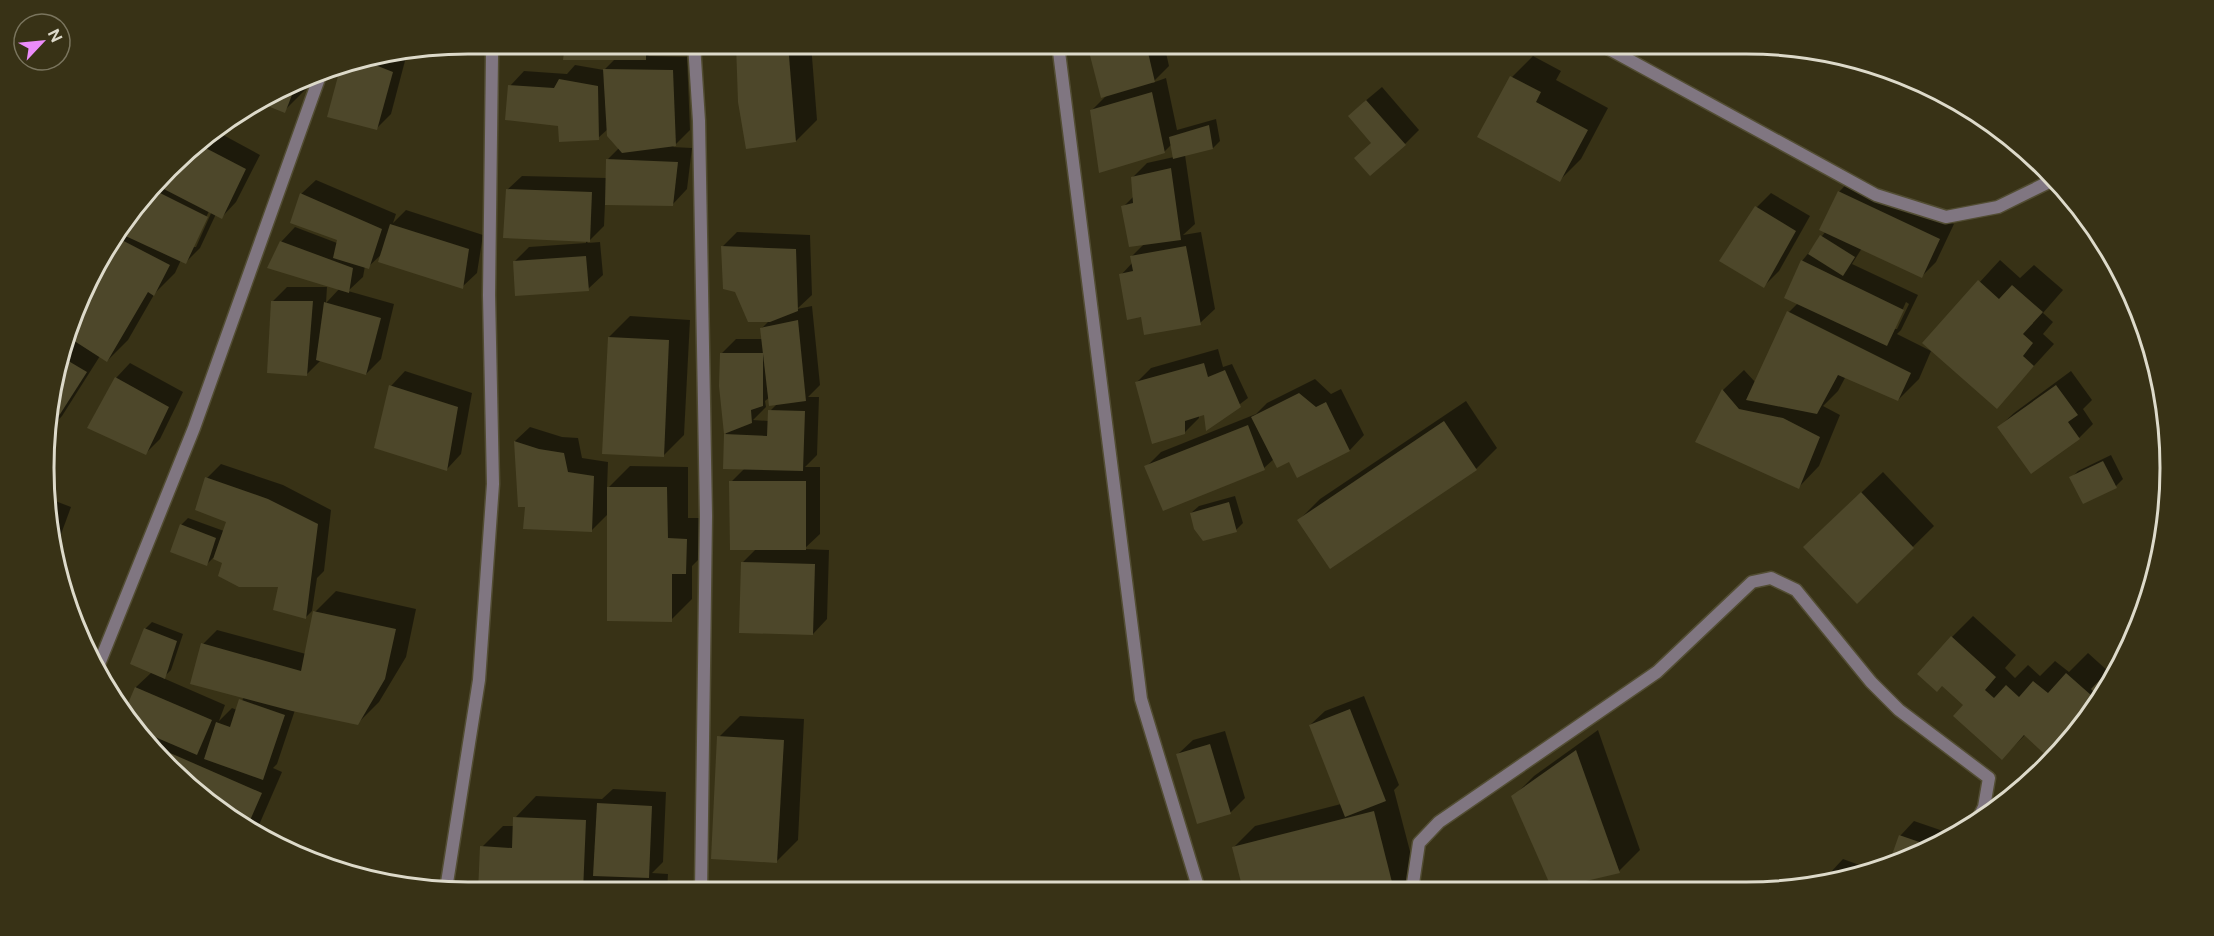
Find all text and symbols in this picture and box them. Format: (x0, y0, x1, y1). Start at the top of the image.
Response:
north arrow (12, 12, 72, 72)
text: N (44, 26, 66, 45)

